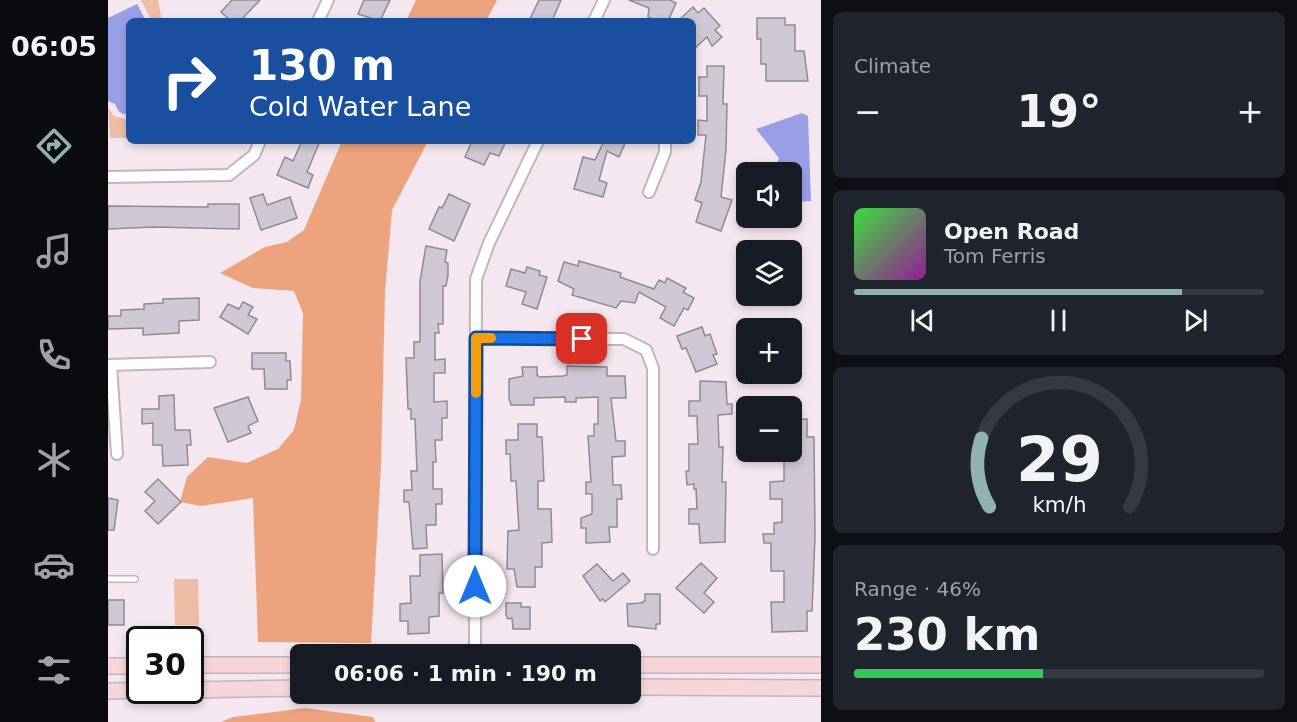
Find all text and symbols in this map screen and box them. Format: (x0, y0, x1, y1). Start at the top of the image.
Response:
text: 06:05 (11, 31, 97, 62)
text: 130 m (249, 41, 395, 90)
icon: right (150, 42, 228, 120)
text: Climate (854, 54, 931, 78)
text: 19° (1016, 85, 1102, 138)
text: Cold Water Lane (249, 91, 471, 122)
text: − (854, 92, 882, 131)
text: + (1236, 92, 1264, 131)
icon: directions (33, 125, 75, 167)
map controls (736, 162, 802, 462)
button: sound (736, 162, 802, 228)
text: Open Road (944, 219, 1079, 244)
icon: music (33, 230, 75, 272)
button: layers (736, 240, 802, 306)
text: Tom Ferris (944, 244, 1046, 268)
icon: previous (906, 304, 939, 337)
icon: pause (1042, 304, 1075, 337)
icon: next (1179, 304, 1212, 337)
pin (556, 313, 607, 364)
button: + (736, 318, 802, 384)
icon: arrive (565, 322, 598, 355)
icon: phone (33, 334, 75, 376)
button: − (736, 396, 802, 462)
text: 29 (1016, 423, 1102, 496)
icon: climate (33, 439, 75, 481)
text: km/h (1032, 492, 1086, 517)
icon: car (33, 544, 75, 586)
position arrow (443, 554, 507, 618)
text: Range · 46% (854, 577, 981, 601)
text: 230 km (854, 608, 1040, 661)
speed limit sign: 30 (126, 626, 204, 704)
icon: filters (33, 649, 75, 691)
text: 06:06 · 1 min · 190 m (334, 661, 597, 686)

